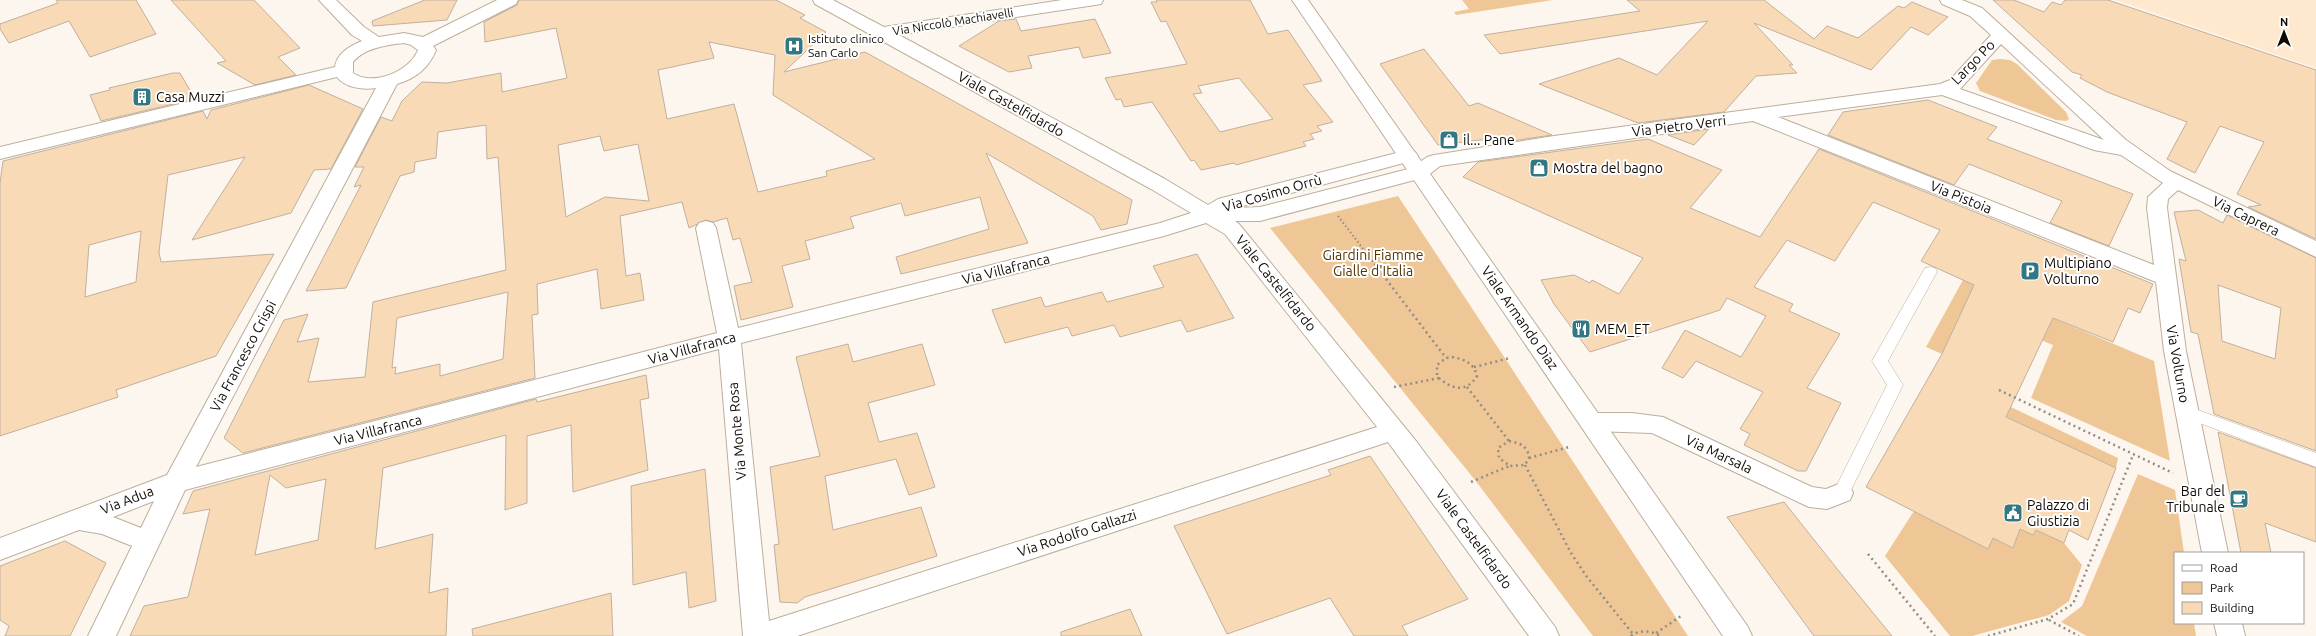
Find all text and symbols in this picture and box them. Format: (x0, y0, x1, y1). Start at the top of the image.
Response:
street label: Via Niccolò Machiavelli (892, 6, 1014, 37)
north arrow (2264, 12, 2304, 52)
text: N (2280, 16, 2288, 28)
place label: Istituto clinico San Carlo (808, 32, 884, 59)
hospital icon: Istituto clinico San Carlo (783, 35, 805, 57)
street label: Largo Po (1948, 36, 1998, 88)
street label: Viale Castelfidardo (955, 68, 1067, 140)
building icon: Casa Muzzi (131, 86, 153, 108)
place label: Casa Muzzi (156, 89, 225, 105)
street label: Via Pietro Verri (1631, 112, 1727, 140)
shop icon: il... Pane (1438, 129, 1460, 151)
place label: il... Pane (1463, 132, 1515, 148)
shop icon: Mostra del bagno (1528, 157, 1550, 179)
place label: Mostra del bagno (1553, 160, 1663, 176)
street label: Via Cosimo Orrù (1221, 171, 1323, 215)
street label: Via Pistoia (1928, 177, 1994, 217)
street label: Via Caprera (2210, 193, 2282, 239)
street label: Viale Castelfidardo (1232, 232, 1320, 334)
park label: Giardini Fiamme Gialle d'Italia (1322, 247, 1424, 279)
street label: Via Villafranca (960, 250, 1052, 288)
place label: Multipiano Volturno (2044, 255, 2112, 287)
parking icon: Multipiano Volturno (2019, 260, 2041, 282)
street label: Viale Armando Diaz (1478, 263, 1562, 373)
street label: Via Francesco Crispi (207, 298, 279, 414)
restaurant icon: MEM_ET (1570, 318, 1592, 340)
place label: MEM_ET (1595, 321, 1650, 337)
street label: Via Volturno (2163, 324, 2193, 404)
street label: Via Villafranca (647, 329, 737, 367)
street label: Via Monte Rosa (725, 381, 749, 481)
street label: Via Villafranca (332, 411, 424, 449)
street label: Via Marsala (1683, 432, 1755, 476)
street label: Via Adua (98, 483, 156, 517)
place label: Bar del Tribunale (2166, 483, 2225, 515)
street label: Viale Castelfidardo (1433, 486, 1515, 592)
cafe icon: Bar del Tribunale (2228, 488, 2250, 510)
place label: Palazzo di Giustizia (2027, 497, 2089, 529)
public building icon: Palazzo di Giustizia (2002, 502, 2024, 524)
street label: Via Rodolfo Gallazzi (1016, 506, 1138, 560)
legend (2174, 552, 2304, 624)
text: Road (2210, 561, 2238, 574)
text: Park (2210, 581, 2234, 594)
text: Building (2210, 601, 2254, 614)

